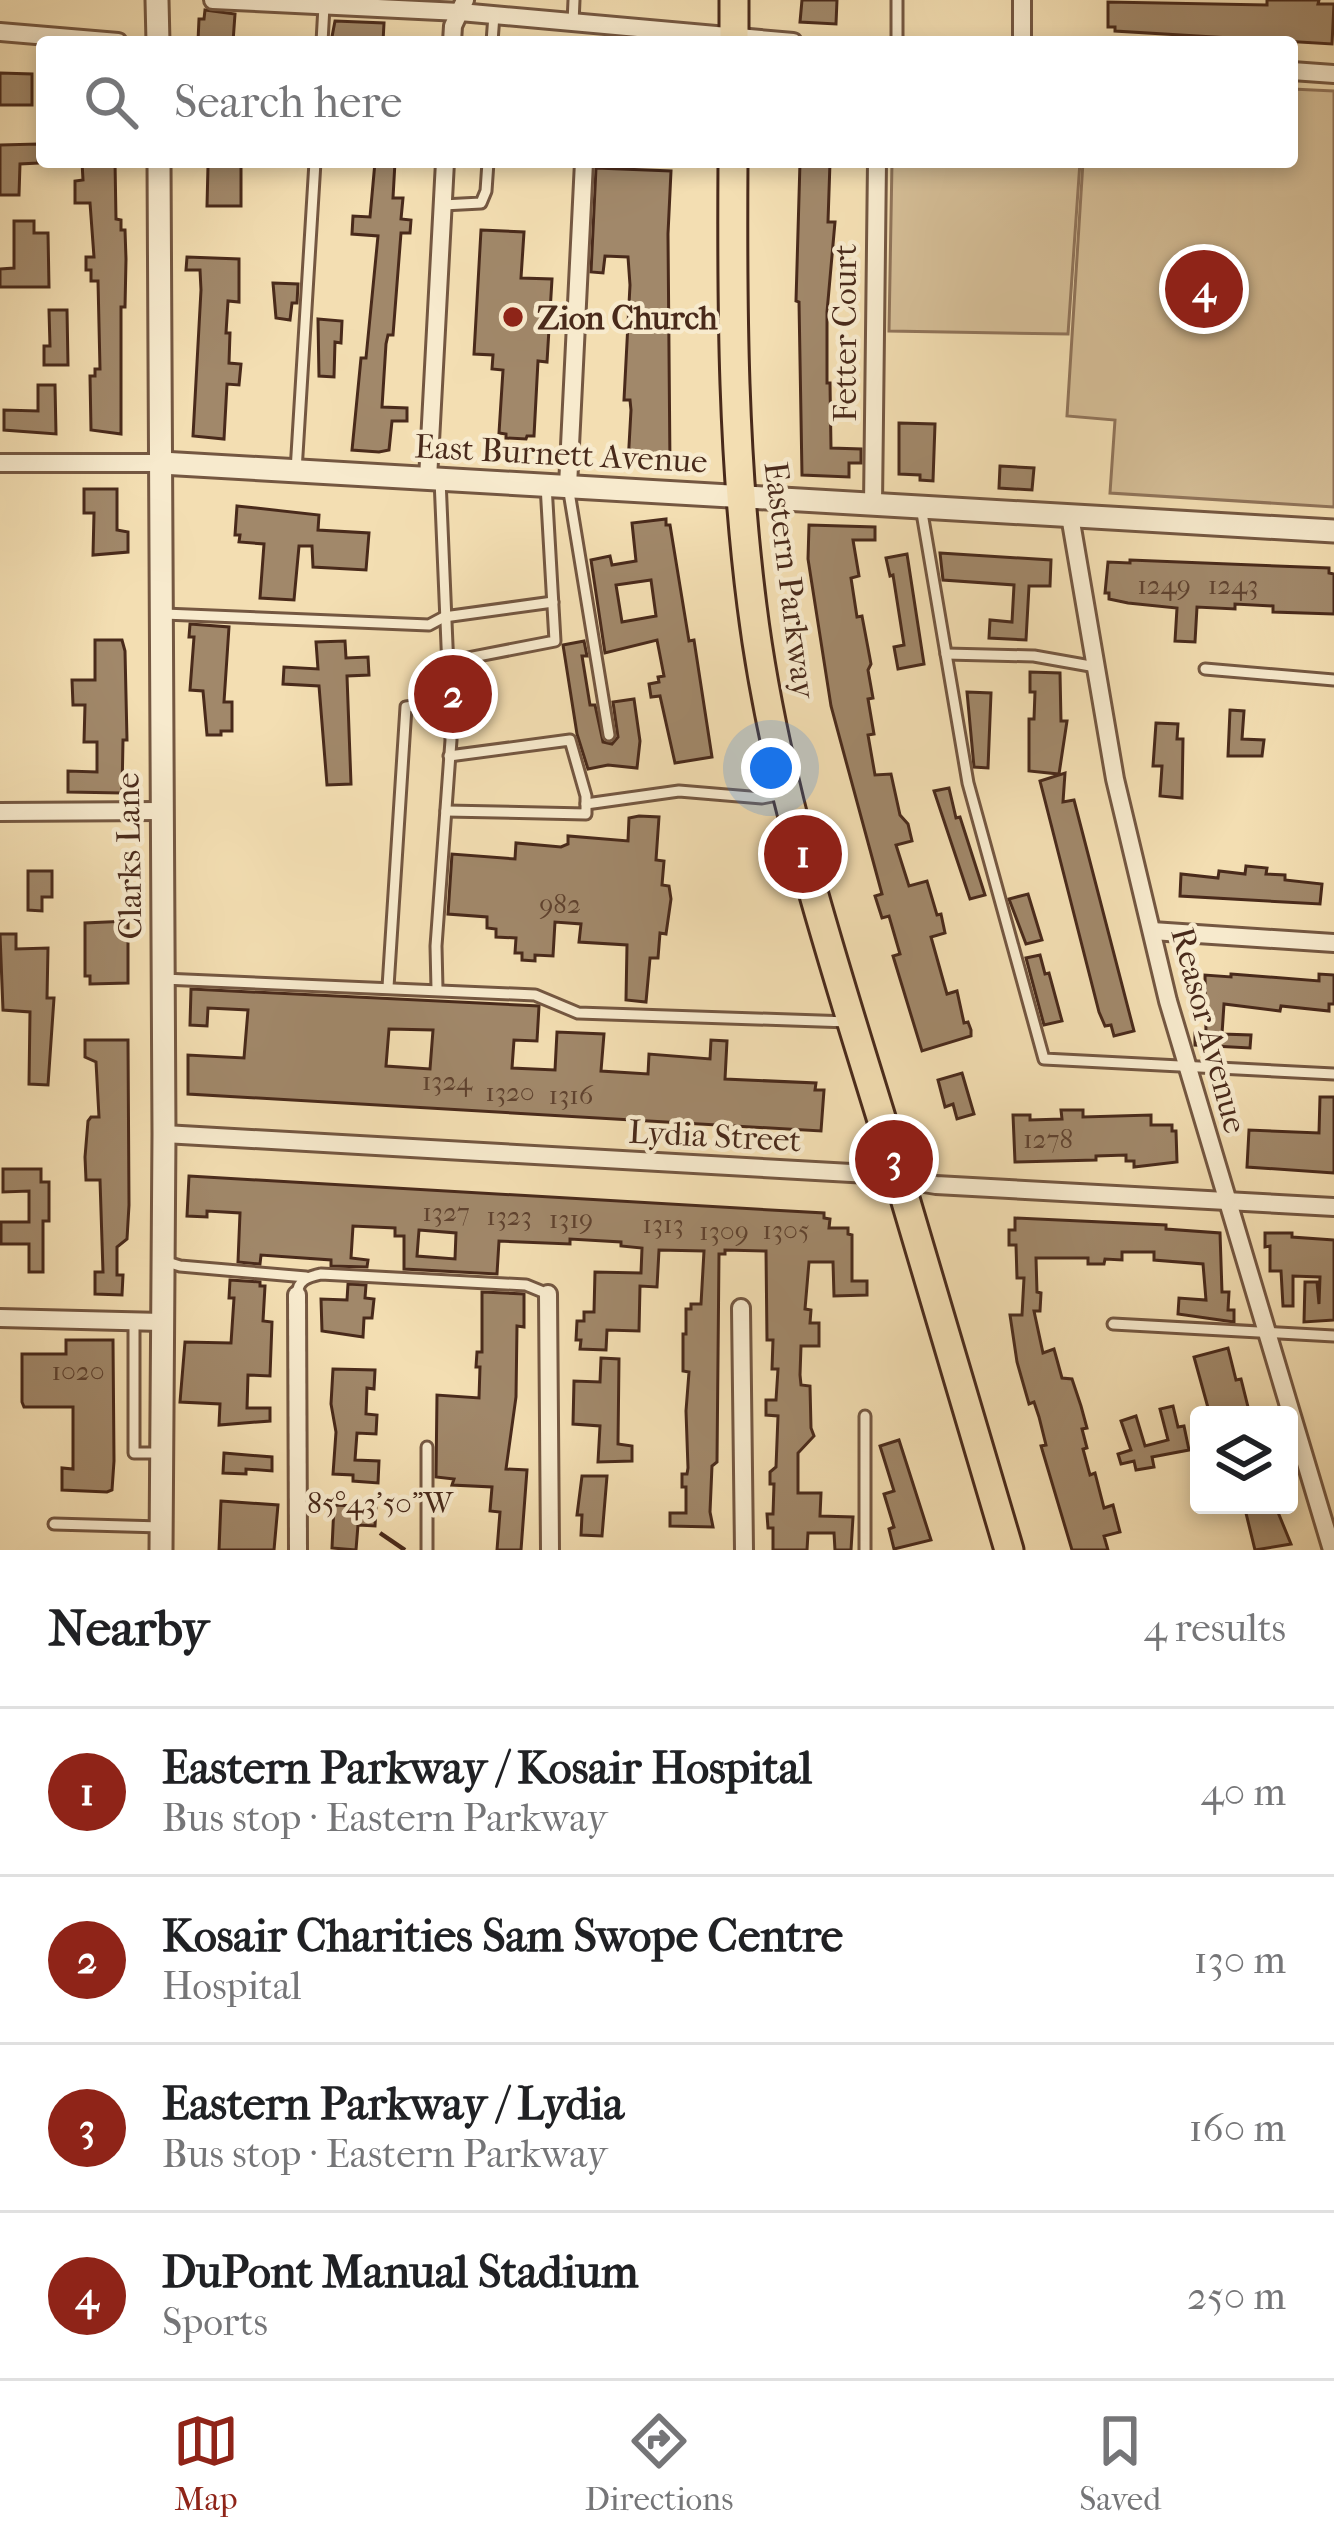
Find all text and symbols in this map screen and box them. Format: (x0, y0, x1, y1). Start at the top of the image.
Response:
search box (36, 36, 1298, 168)
icon: search (78, 69, 144, 135)
text: Search here (174, 76, 402, 129)
street label: Fetter Court (826, 244, 865, 422)
pin: 4 (1165, 244, 1243, 334)
place label: Zion Church (537, 299, 718, 338)
marker: Zion Church (500, 304, 526, 330)
street label: East Burnett Avenue (414, 427, 708, 482)
street label: Eastern Parkway (756, 460, 824, 702)
house number: 1249 (1137, 569, 1191, 601)
house number: 1243 (1208, 569, 1258, 601)
pin: 2 (414, 649, 492, 739)
your location (741, 738, 801, 798)
street label: Clarks Lane (109, 772, 150, 940)
pin: 1 (764, 809, 842, 899)
house number: 982 (539, 888, 581, 920)
street label: Reasor Avenue (1162, 923, 1255, 1138)
house number: 1324 (422, 1065, 473, 1097)
house number: 1320 (485, 1076, 535, 1108)
house number: 1316 (549, 1079, 594, 1111)
street label: Lydia Street (628, 1113, 802, 1161)
pin: 3 (855, 1114, 933, 1204)
house number: 1278 (1023, 1123, 1073, 1155)
house number: 1327 (422, 1196, 470, 1228)
house number: 1323 (486, 1200, 532, 1232)
house number: 1319 (549, 1203, 593, 1235)
house number: 1313 (642, 1208, 684, 1240)
house number: 1305 (762, 1214, 810, 1246)
house number: 1309 (699, 1215, 749, 1247)
house number: 1020 (51, 1355, 105, 1387)
map controls (1190, 1406, 1298, 1514)
button: layers (1190, 1406, 1298, 1514)
text: 85°43'50"W (307, 1486, 455, 1521)
text: Nearby (48, 1598, 209, 1658)
text: 4 results (1144, 1605, 1286, 1651)
text: Eastern Parkway / Kosair Hospital (162, 1742, 812, 1795)
text: 1 (80, 1769, 94, 1815)
text: 40 m (1201, 1769, 1286, 1815)
text: Bus stop · Eastern Parkway (162, 1795, 607, 1841)
text: Kosair Charities Sam Swope Centre (162, 1910, 843, 1963)
text: 2 (77, 1937, 97, 1983)
text: 130 m (1194, 1937, 1286, 1983)
text: Hospital (162, 1963, 302, 2009)
text: Eastern Parkway / Lydia (162, 2078, 624, 2131)
text: 3 (79, 2105, 95, 2151)
text: 160 m (1189, 2105, 1286, 2151)
text: Bus stop · Eastern Parkway (162, 2131, 607, 2177)
text: DuPont Manual Stadium (162, 2246, 638, 2299)
text: 4 (75, 2273, 99, 2319)
text: 250 m (1187, 2273, 1286, 2319)
text: Sports (162, 2299, 268, 2345)
tab: Map (173, 2408, 239, 2519)
tab: Directions (585, 2408, 733, 2519)
tab: Saved (1079, 2408, 1161, 2519)

